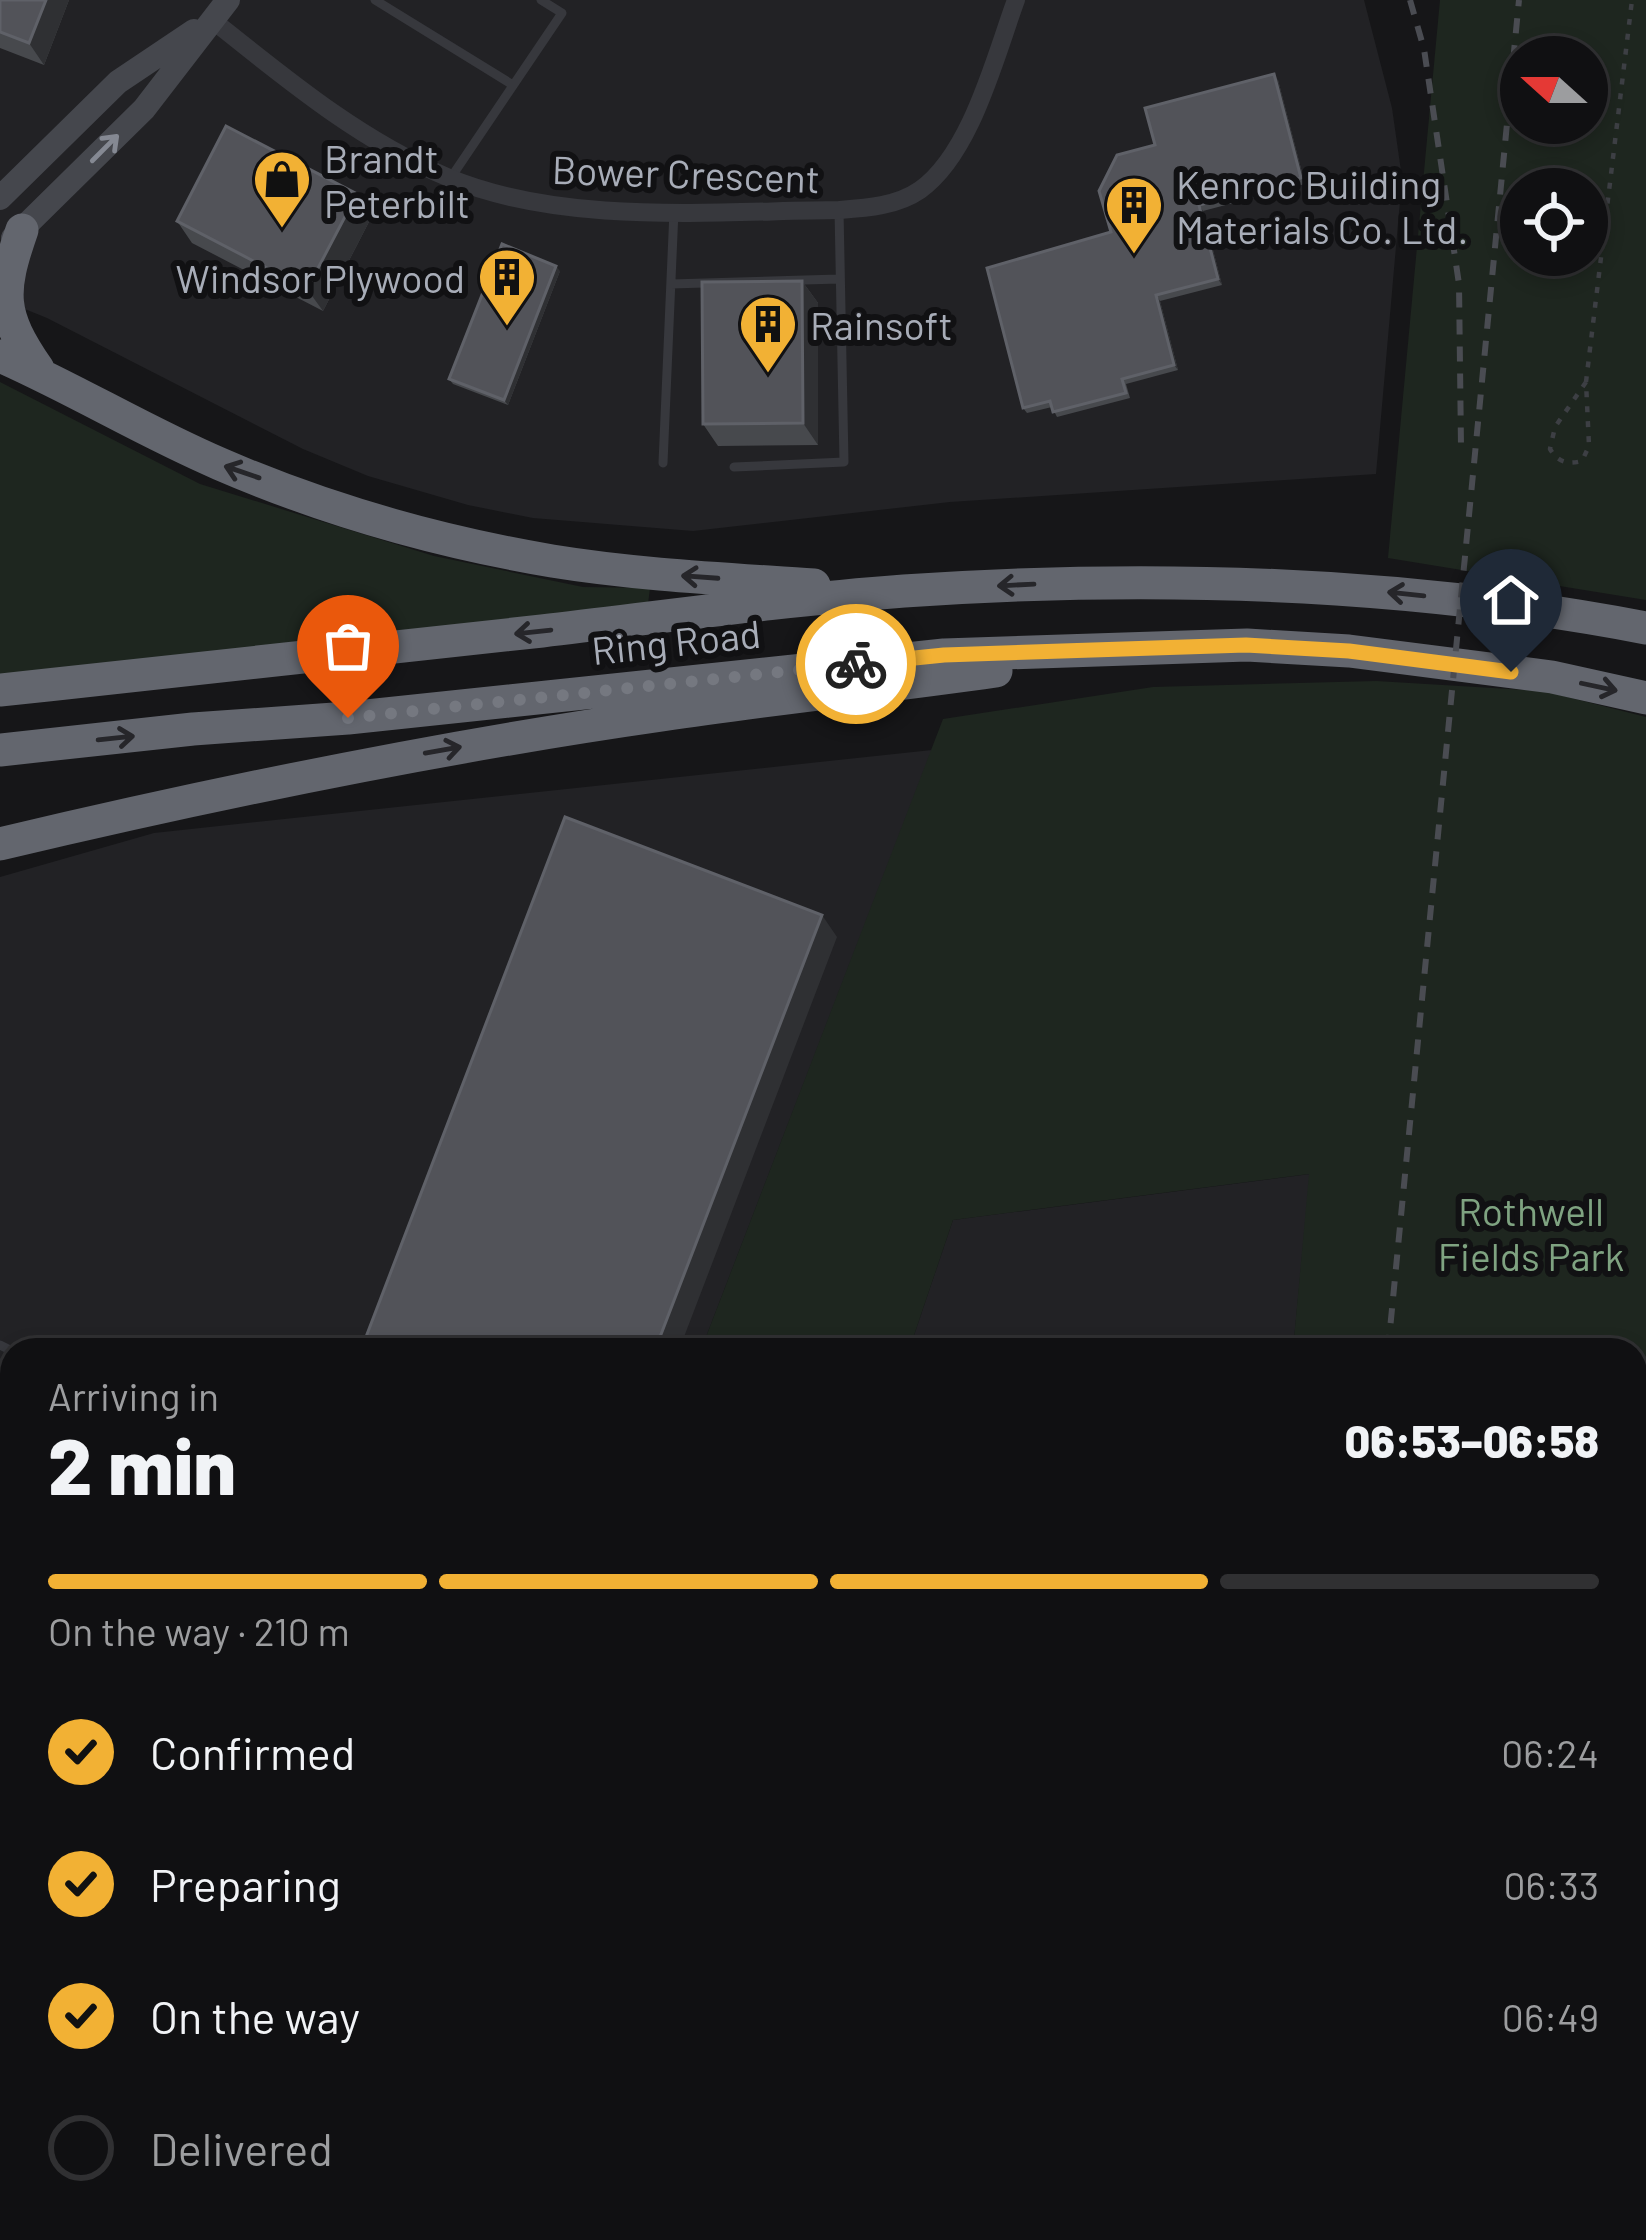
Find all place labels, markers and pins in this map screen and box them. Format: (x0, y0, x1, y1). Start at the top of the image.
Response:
place label: Brandt Peterbilt (324, 134, 470, 226)
shop icon: Brandt Peterbilt (251, 148, 313, 230)
place label: Kenroc Building Materials Co. Ltd. (1176, 160, 1468, 252)
building icon: Kenroc Building Materials Co. Ltd. (1103, 174, 1165, 256)
building icon: Windsor Plywood (476, 246, 538, 328)
place label: Windsor Plywood (175, 254, 465, 301)
building icon: Rainsoft (737, 293, 799, 375)
place label: Rainsoft (810, 301, 953, 348)
pin (1460, 549, 1562, 672)
pin (297, 595, 399, 718)

